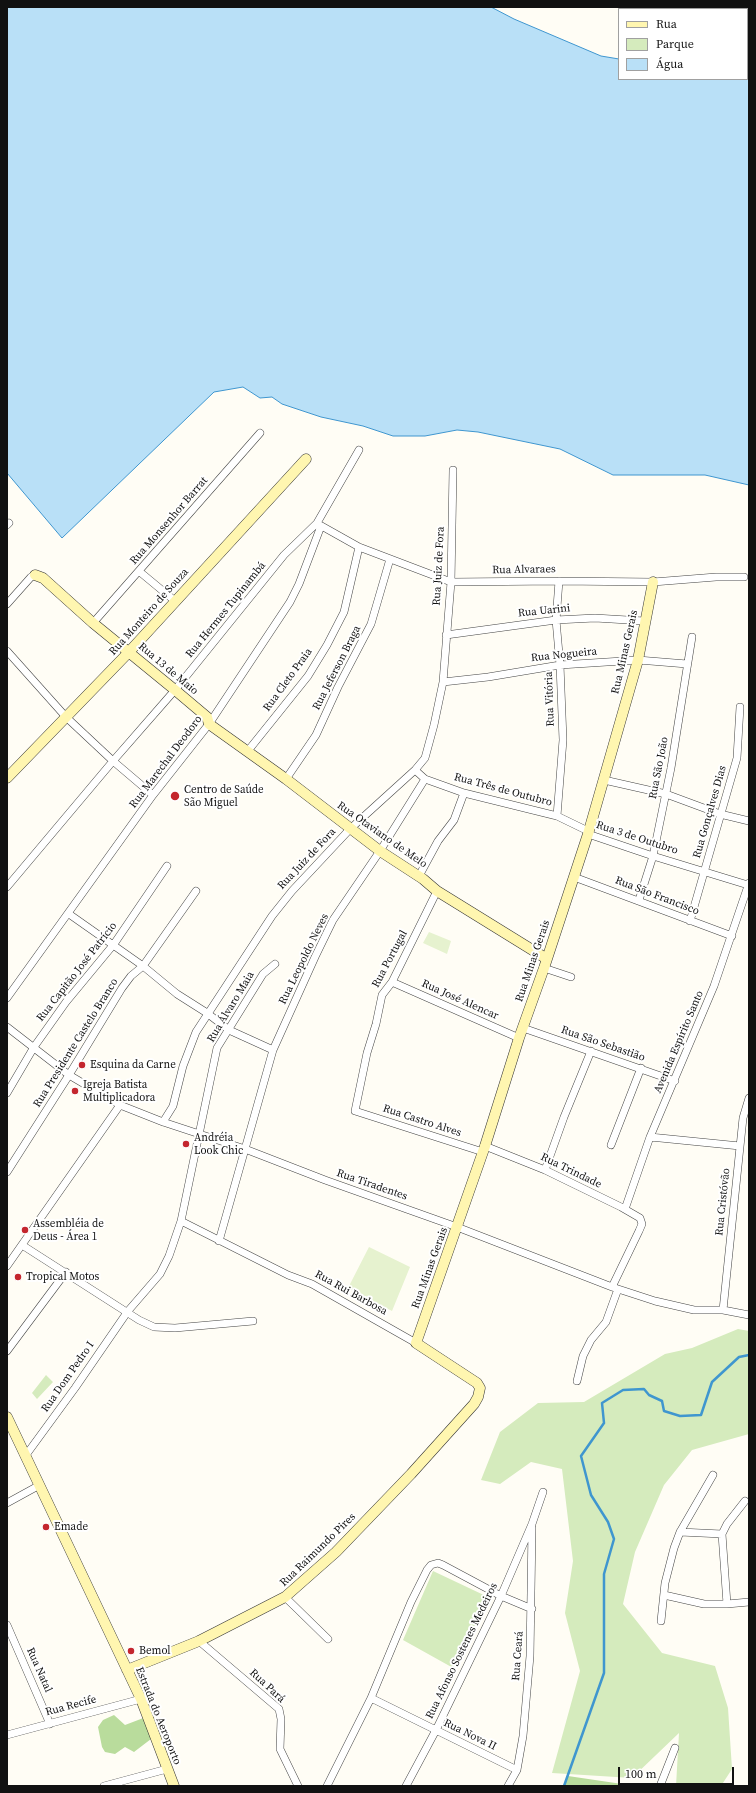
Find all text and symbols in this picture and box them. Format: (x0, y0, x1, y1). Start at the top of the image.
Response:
legend (618, 8, 748, 80)
text: Rua (656, 16, 677, 32)
text: Parque (656, 36, 694, 52)
text: Água (656, 56, 683, 72)
street label: Rua Monsenhor Barrat (127, 474, 211, 568)
street label: Rua Juiz de Fora (430, 526, 448, 606)
street label: Rua Hermes Tupinambá (183, 559, 269, 661)
street label: Rua Alvaraes (492, 563, 556, 577)
street label: Rua Monteiro de Souza (106, 566, 192, 658)
street label: Rua Uarini (517, 602, 571, 620)
street label: Rua Minas Gerais (609, 609, 641, 695)
street label: Rua Jeferson Braga (310, 624, 364, 712)
street label: Rua 13 de Maio (135, 640, 201, 698)
street label: Rua Nogueira (530, 645, 598, 665)
street label: Rua Cleto Praia (261, 646, 315, 714)
street label: Rua Vitória (542, 671, 558, 727)
street label: Rua Marechal Deodoro (127, 713, 205, 811)
street label: Rua São João (647, 736, 671, 800)
street label: Rua Gonçalves Dias (690, 764, 730, 860)
street label: Rua Três de Outubro (453, 771, 553, 809)
place label: Centro de Saúde São Miguel (184, 783, 264, 809)
marker: Centro de Saúde São Miguel (169, 790, 181, 802)
street label: Rua Otaviano de Melo (334, 799, 430, 871)
street label: Rua 3 de Outubro (594, 819, 680, 857)
street label: Rua Juiz de Fora (275, 826, 339, 892)
street label: Rua São Francisco (613, 874, 701, 918)
street label: Rua Leopoldo Neves (276, 911, 332, 1007)
street label: Rua Minas Gerais (513, 918, 553, 1004)
street label: Rua Capitão José Patrício (34, 920, 120, 1024)
street label: Rua Portugal (369, 928, 411, 990)
street label: Rua Álvaro Maia (205, 969, 257, 1045)
street label: Rua Presidente Castelo Branco (31, 976, 121, 1110)
street label: Rua José Alencar (419, 977, 501, 1023)
street label: Avenida Espírito Santo (651, 989, 707, 1095)
street label: Rua São Sebastião (559, 1023, 647, 1065)
place label: Esquina da Carne (90, 1058, 176, 1072)
marker: Esquina da Carne (77, 1060, 87, 1070)
place label: Igreja Batista Multiplicadora (83, 1078, 155, 1104)
marker: Igreja Batista Multiplicadora (70, 1086, 80, 1096)
street label: Rua Castro Alves (381, 1102, 463, 1140)
place label: Andréia Look Chic (194, 1131, 243, 1157)
marker: Andréia Look Chic (181, 1139, 191, 1149)
street label: Rua Trindade (538, 1151, 604, 1191)
street label: Rua Tiradentes (335, 1167, 409, 1203)
street label: Rua Cristóvão (713, 1168, 733, 1236)
place label: Assembléia de Deus - Área 1 (33, 1217, 104, 1243)
marker: Assembléia de Deus - Área 1 (20, 1225, 30, 1235)
street label: Rua Minas Gerais (409, 1225, 451, 1311)
street label: Rua Rui Barbosa (313, 1268, 389, 1318)
place label: Tropical Motos (26, 1270, 99, 1284)
marker: Tropical Motos (13, 1272, 23, 1282)
street label: Rua Dom Pedro I (39, 1339, 97, 1415)
street label: Rua Raimundo Pires (277, 1510, 359, 1590)
place label: Emade (54, 1520, 88, 1534)
marker: Emade (41, 1522, 51, 1532)
street label: Rua Afonso Sostenes Medeiros (423, 1581, 501, 1721)
street label: Rua Ceará (510, 1631, 526, 1681)
place label: Bemol (139, 1644, 171, 1658)
street label: Rua Natal (23, 1646, 55, 1694)
marker: Bemol (126, 1646, 136, 1656)
street label: Estrada do Aeroporto (132, 1665, 184, 1767)
street label: Rua Pará (246, 1666, 288, 1706)
street label: Rua Recife (44, 1693, 98, 1719)
street label: Rua Nova II (441, 1717, 499, 1753)
scale bar (620, 1759, 736, 1785)
text: 100 m (625, 1766, 657, 1782)

